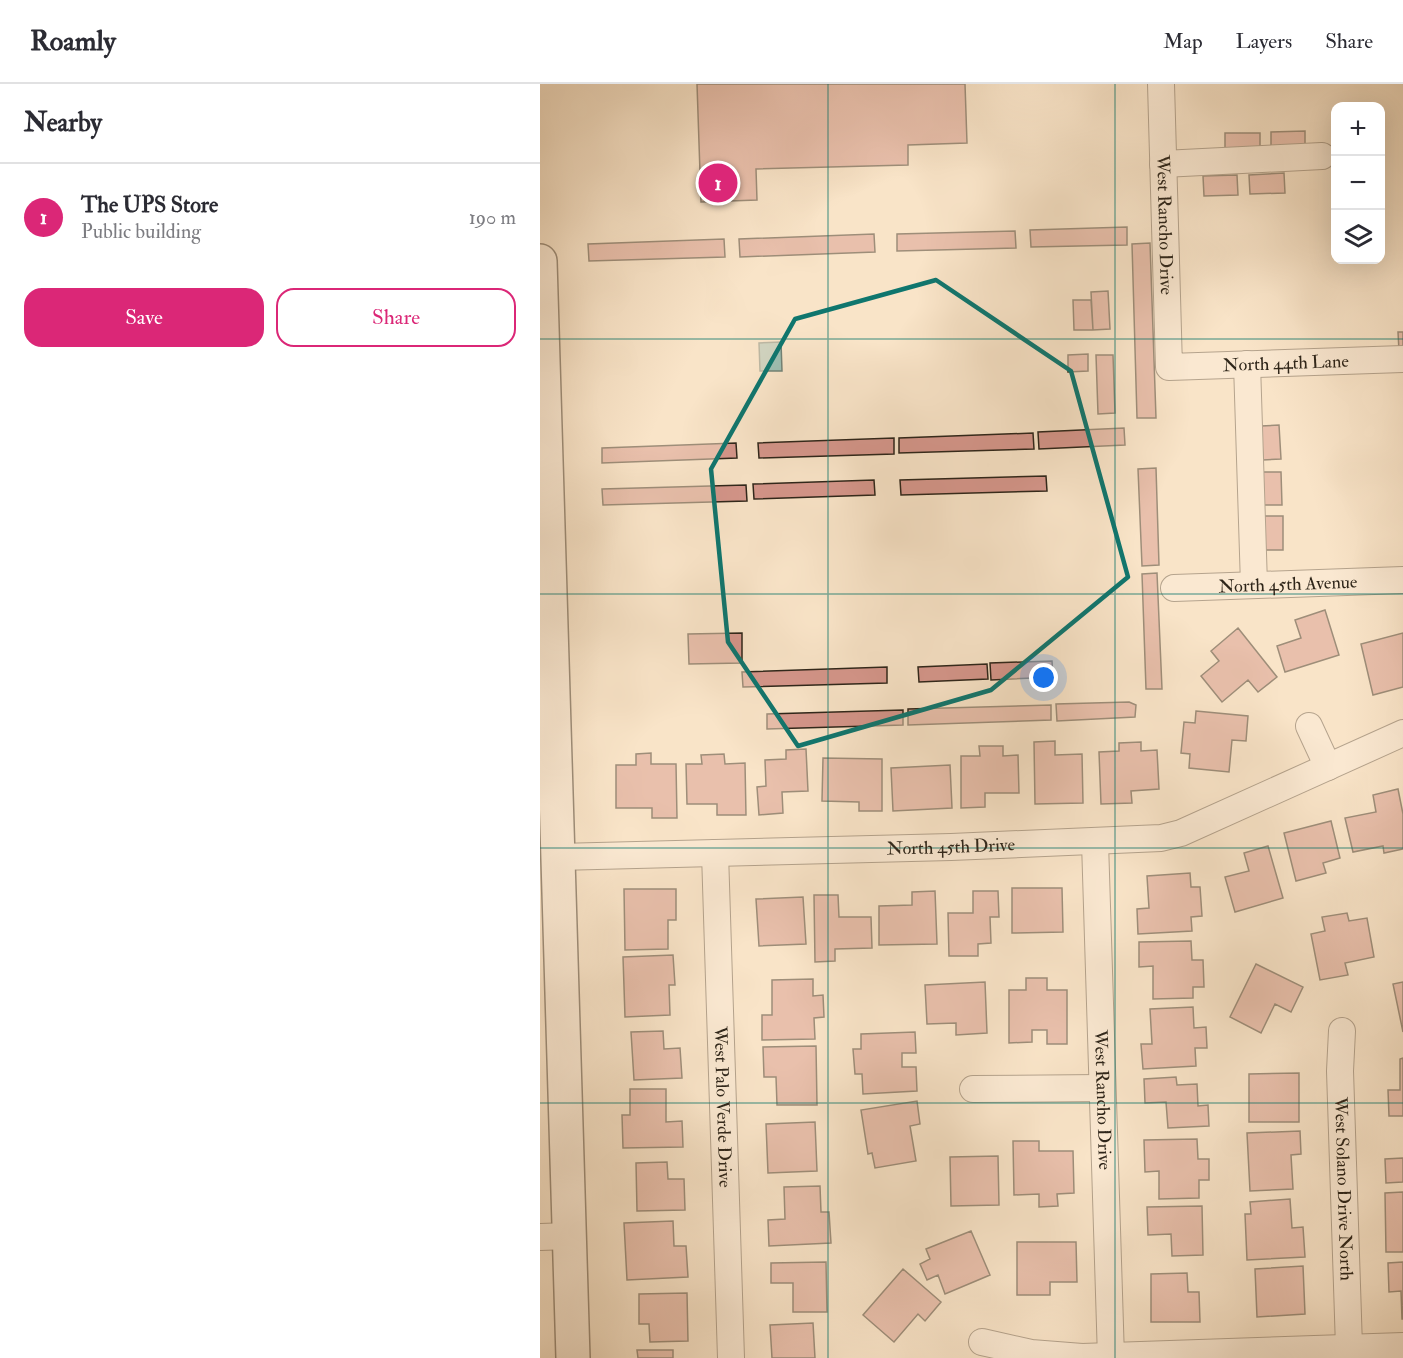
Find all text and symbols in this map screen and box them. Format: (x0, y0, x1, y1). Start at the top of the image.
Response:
text: Roamly (30, 24, 116, 59)
text: Map (1163, 28, 1203, 55)
text: Layers (1236, 28, 1292, 55)
text: Share (1325, 28, 1373, 55)
map controls (1331, 102, 1385, 264)
button: + (1331, 102, 1385, 156)
text: Nearby (24, 107, 102, 139)
street label: West Rancho Drive (1151, 154, 1178, 296)
button: − (1331, 156, 1385, 210)
pin: 1 (698, 160, 738, 206)
text: The UPS Store (81, 191, 218, 219)
text: 1 (40, 205, 47, 230)
text: 190 m (469, 205, 516, 230)
button: layers (1331, 210, 1385, 264)
text: Public building (81, 219, 201, 244)
button: Save (24, 288, 264, 347)
button: Share (276, 288, 516, 347)
street label: North 44th Lane (1222, 349, 1350, 377)
street label: North 45th Avenue (1218, 570, 1358, 598)
your location (1029, 663, 1058, 692)
street label: North 45th Drive (887, 833, 1016, 860)
street label: West Palo Verde Drive (709, 1025, 737, 1188)
street label: West Rancho Drive (1089, 1029, 1117, 1171)
street label: West Solano Drive North (1329, 1096, 1358, 1282)

